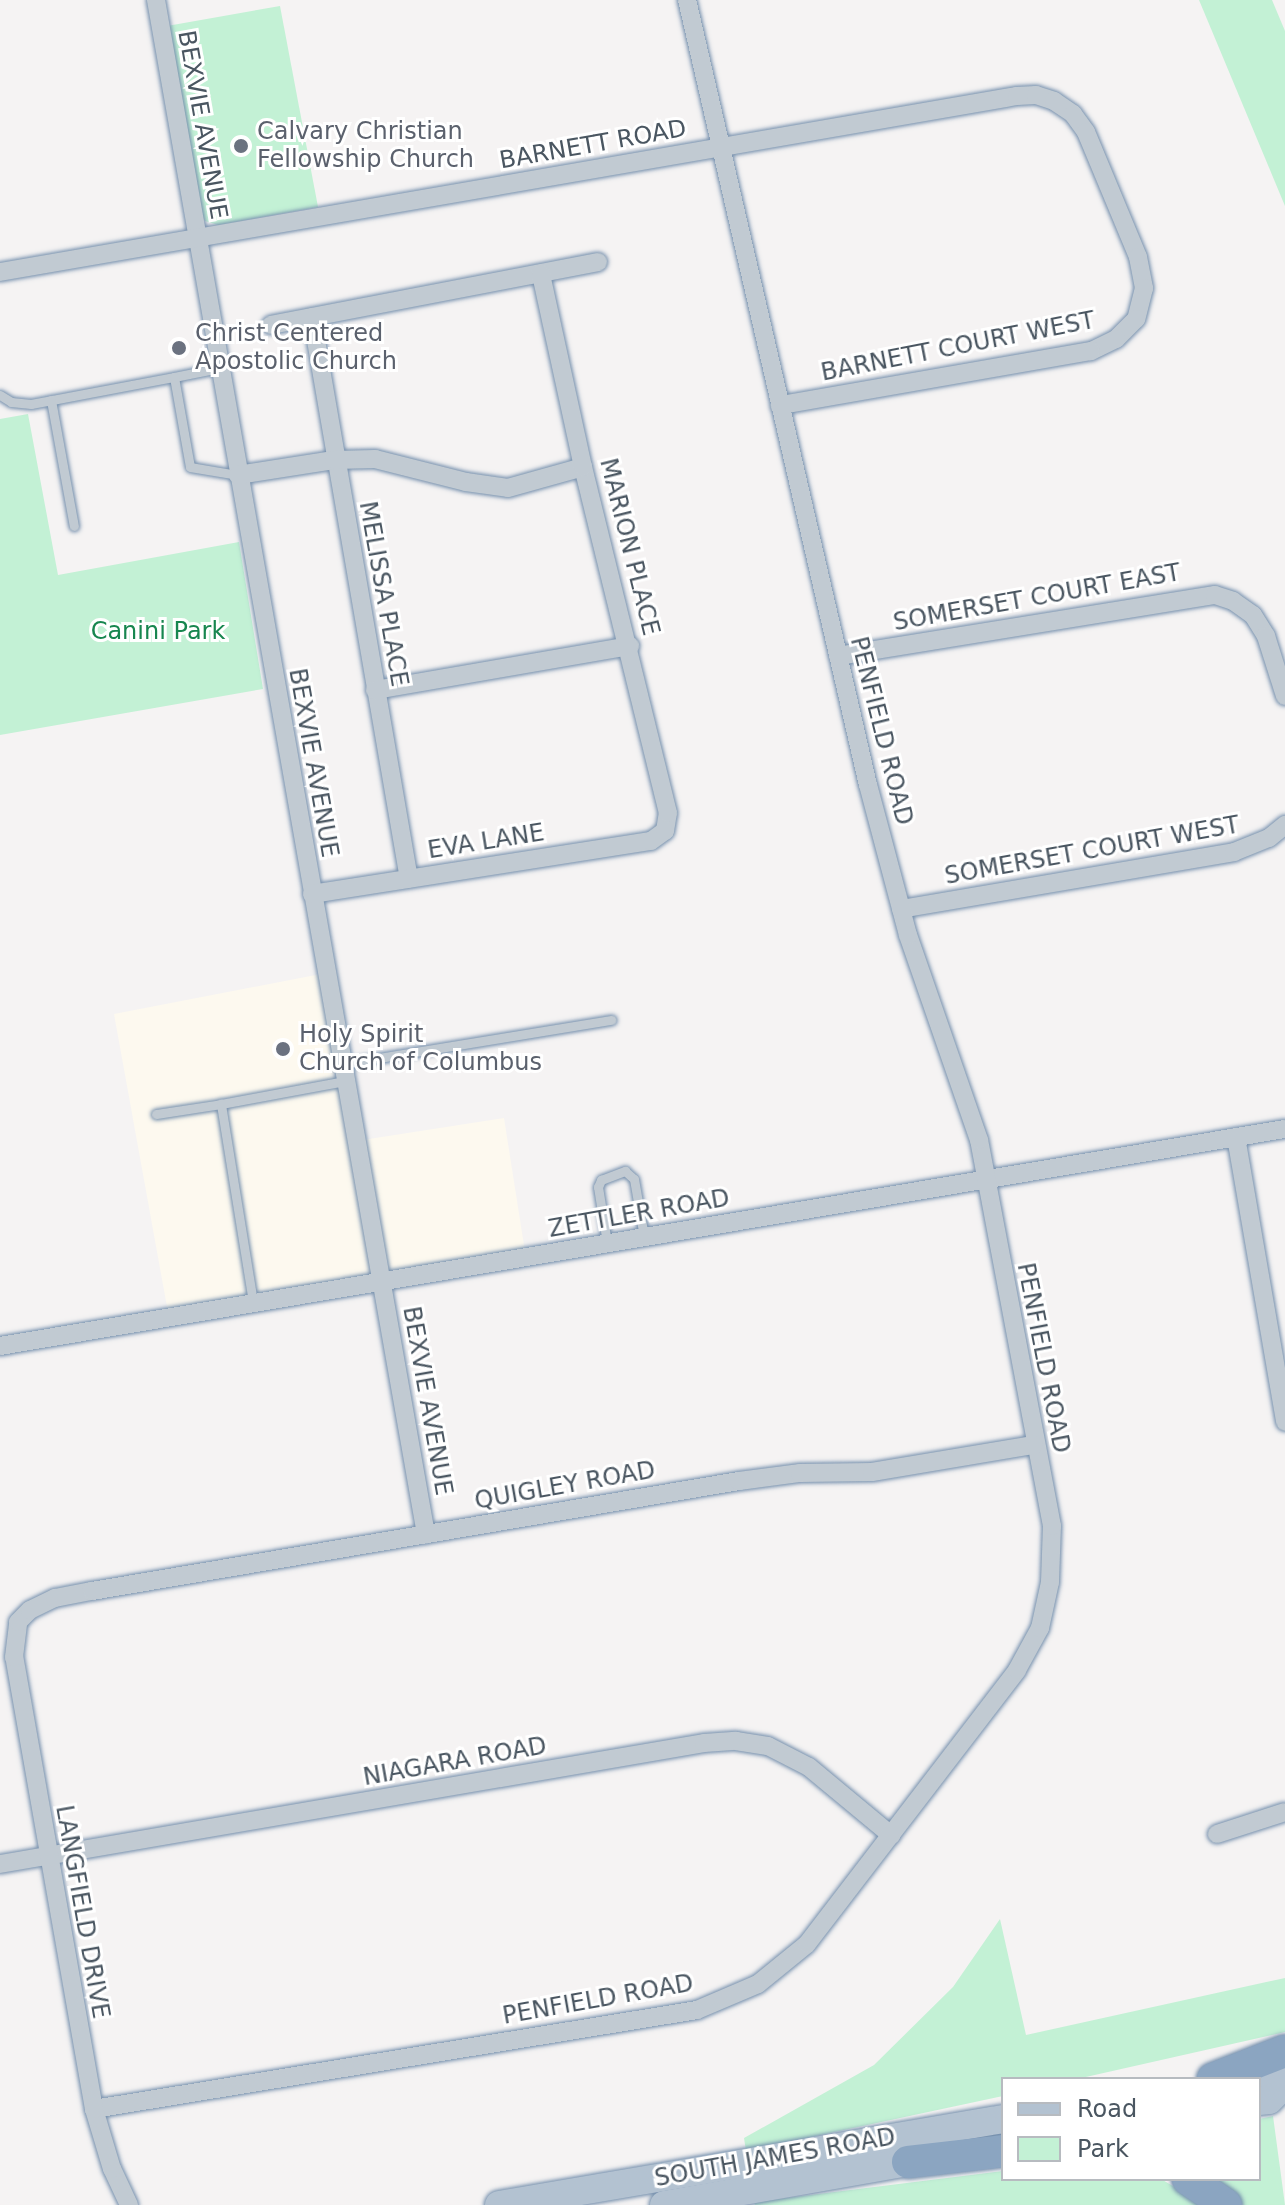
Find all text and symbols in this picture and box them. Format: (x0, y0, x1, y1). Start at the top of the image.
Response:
street label: BEXVIE AVENUE (171, 28, 233, 222)
street label: BARNETT ROAD (497, 114, 689, 176)
place label: Calvary Christian Fellowship Church (257, 118, 474, 174)
marker: Calvary Christian Fellowship Church (232, 137, 250, 155)
street label: BARNETT COURT WEST (819, 306, 1097, 388)
place label: Christ Centered Apostolic Church (195, 320, 397, 376)
marker: Christ Centered Apostolic Church (170, 339, 188, 357)
street label: MARION PLACE (593, 455, 665, 639)
street label: MELISSA PLACE (353, 499, 413, 689)
street label: SOMERSET COURT EAST (891, 559, 1183, 637)
park label: Canini Park (91, 618, 225, 646)
street label: PENFIELD ROAD (844, 634, 918, 828)
street label: BEXVIE AVENUE (282, 666, 344, 860)
street label: SOMERSET COURT WEST (942, 811, 1242, 891)
street label: EVA LANE (426, 819, 546, 865)
place label: Holy Spirit Church of Columbus (299, 1021, 542, 1077)
marker: Holy Spirit Church of Columbus (274, 1040, 292, 1058)
street label: ZETTLER ROAD (546, 1184, 732, 1244)
street label: PENFIELD ROAD (1010, 1260, 1076, 1456)
street label: BEXVIE AVENUE (396, 1304, 458, 1498)
street label: QUIGLEY ROAD (472, 1456, 658, 1516)
street label: NIAGARA ROAD (361, 1732, 549, 1792)
street label: LANGFIELD DRIVE (49, 1803, 115, 2021)
street label: PENFIELD ROAD (500, 1969, 696, 2031)
legend (1001, 2077, 1261, 2181)
text: Road (1077, 2095, 1137, 2123)
street label: SOUTH JAMES ROAD (652, 2123, 898, 2193)
text: Park (1077, 2135, 1129, 2163)

